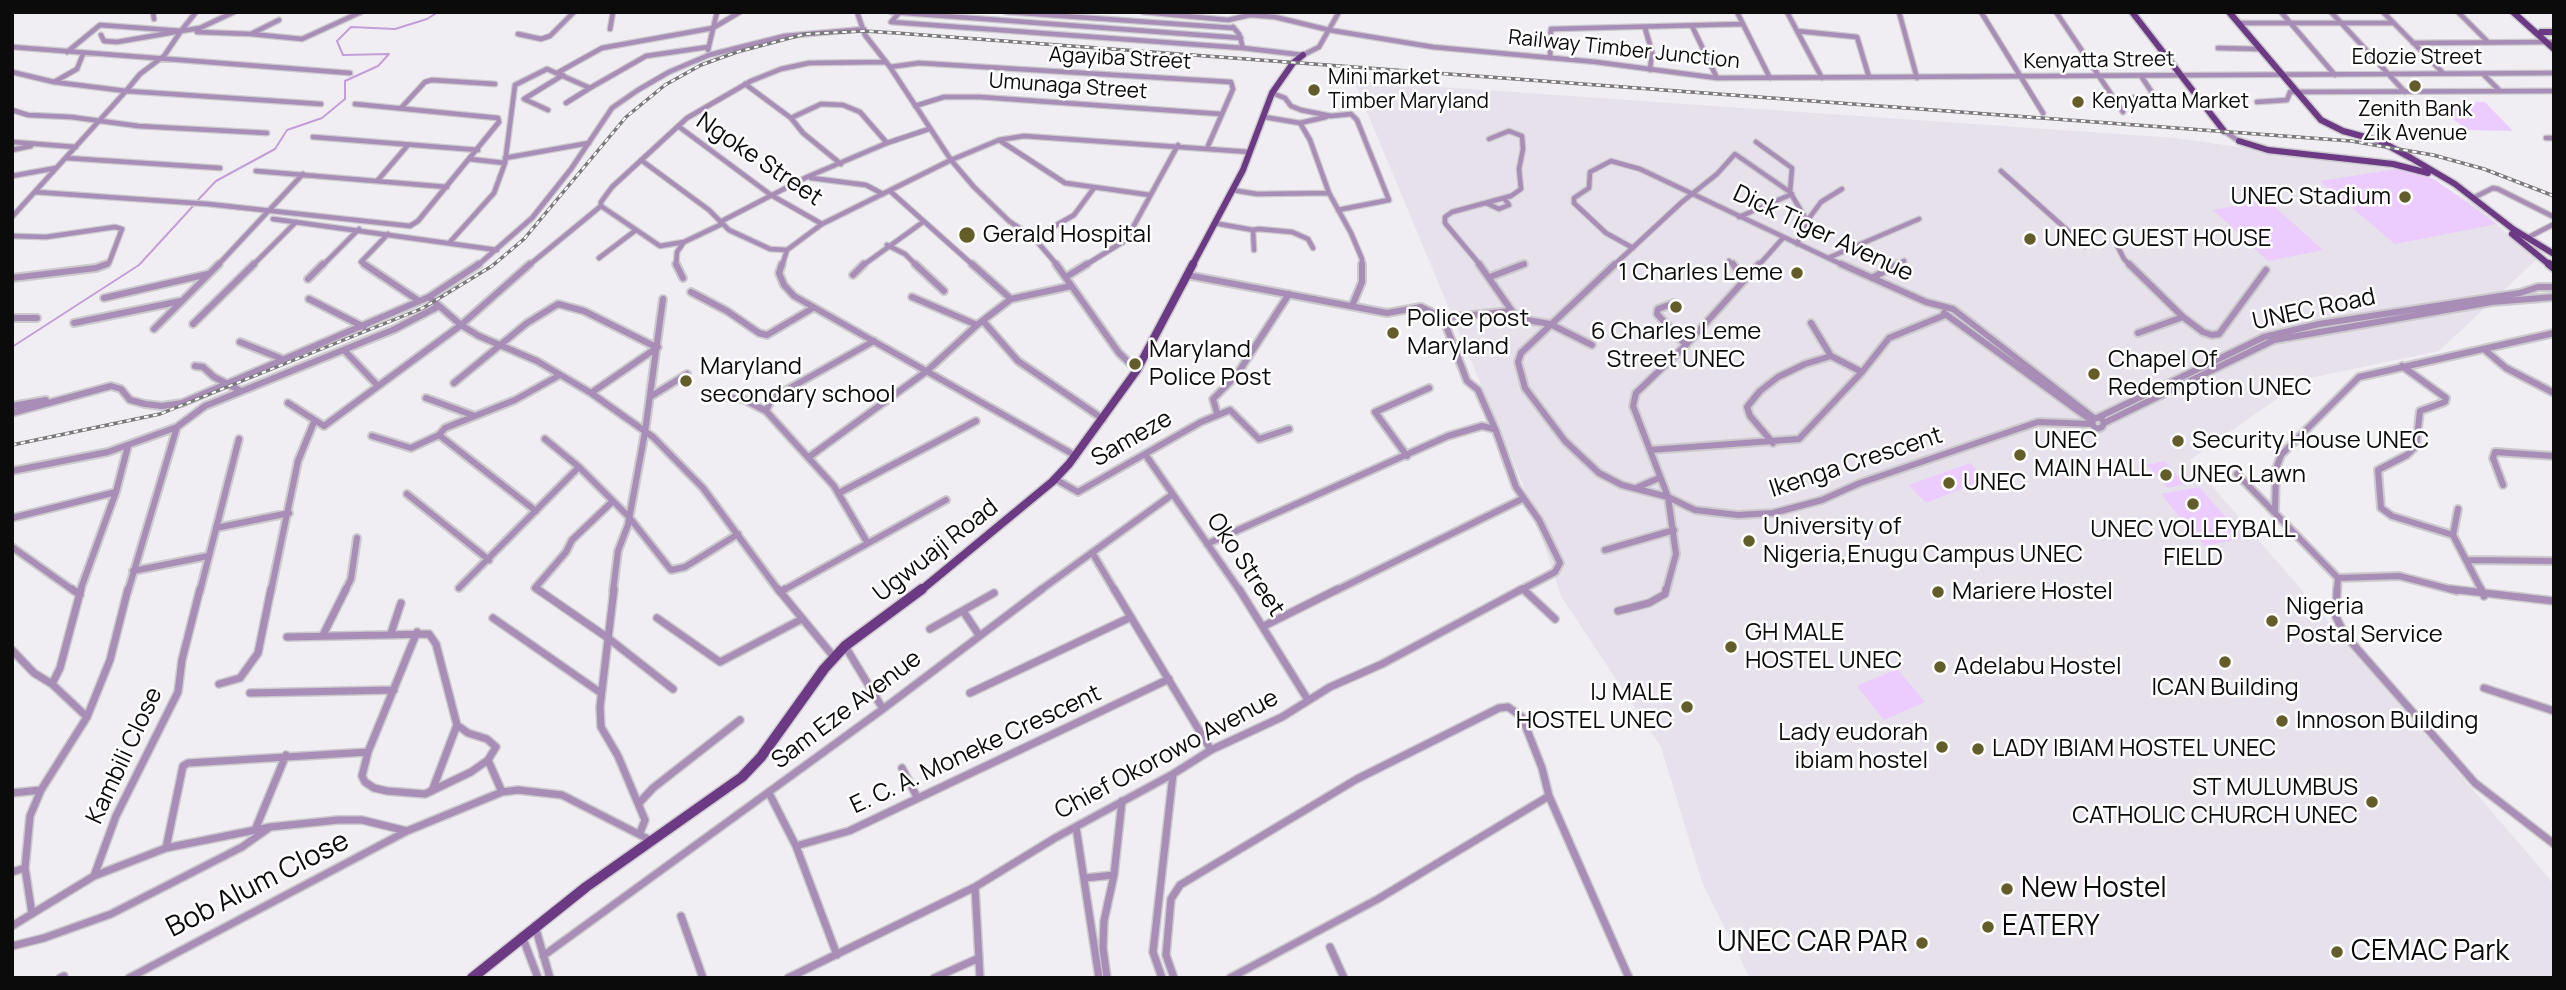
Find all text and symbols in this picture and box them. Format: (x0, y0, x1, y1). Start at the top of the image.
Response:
street label: Railway Timber Junction (1507, 25, 1741, 75)
street label: Agayiba Street (1048, 43, 1192, 75)
street label: Edozie Street (2352, 45, 2482, 71)
street label: Kenyatta Street (2023, 47, 2175, 75)
place label: Mini market Timber Maryland (1328, 65, 1489, 115)
street label: Umunaga Street (988, 69, 1148, 105)
marker: Zenith Bank Zik Avenue (2407, 78, 2423, 94)
marker: Mini market Timber Maryland (1306, 82, 1322, 98)
place label: Kenyatta Market (2092, 89, 2249, 115)
marker: Kenyatta Market (2070, 94, 2086, 110)
place label: Zenith Bank Zik Avenue (2358, 97, 2472, 147)
street label: Ngoke Street (691, 107, 827, 213)
street label: Dick Tiger Avenue (1728, 180, 1918, 288)
place label: UNEC Stadium (2231, 183, 2391, 211)
marker: UNEC Stadium (2397, 189, 2413, 205)
place label: Gerald Hospital (983, 221, 1152, 249)
marker: Gerald Hospital (957, 225, 977, 245)
place label: UNEC GUEST HOUSE (2044, 225, 2271, 253)
marker: UNEC GUEST HOUSE (2022, 231, 2038, 247)
place label: 1 Charles Leme (1618, 259, 1783, 287)
marker: 1 Charles Leme (1789, 265, 1805, 281)
street label: UNEC Road (2250, 283, 2378, 337)
marker: 6 Charles Leme Street UNEC (1668, 299, 1684, 315)
place label: Police post Maryland (1407, 305, 1529, 361)
place label: 6 Charles Leme Street UNEC (1591, 318, 1761, 374)
marker: Police post Maryland (1385, 325, 1401, 341)
place label: Maryland Police Post (1149, 336, 1271, 392)
place label: Chapel Of Redemption UNEC (2108, 346, 2312, 402)
place label: Maryland secondary school (700, 353, 896, 409)
marker: Maryland Police Post (1127, 356, 1143, 372)
marker: Chapel Of Redemption UNEC (2086, 366, 2102, 382)
marker: Maryland secondary school (678, 373, 694, 389)
street label: Sameze (1087, 404, 1177, 474)
street label: Ikenga Crescent (1766, 421, 1946, 505)
place label: UNEC MAIN HALL (2034, 427, 2152, 483)
place label: Security House UNEC (2192, 427, 2429, 455)
marker: Security House UNEC (2170, 433, 2186, 449)
marker: UNEC MAIN HALL (2012, 447, 2028, 463)
place label: UNEC Lawn (2180, 461, 2306, 489)
marker: UNEC Lawn (2158, 467, 2174, 483)
place label: UNEC (1963, 469, 2027, 497)
marker: UNEC (1941, 475, 1957, 491)
street label: Ugwuaji Road (868, 493, 1004, 609)
marker: UNEC VOLLEYBALL FIELD (2185, 496, 2201, 512)
street label: Oko Street (1200, 508, 1290, 622)
place label: University of Nigeria,Enugu Campus UNEC (1763, 513, 2083, 569)
place label: UNEC VOLLEYBALL FIELD (2090, 516, 2296, 572)
marker: University of Nigeria,Enugu Campus UNEC (1741, 533, 1757, 549)
place label: Mariere Hostel (1952, 578, 2113, 606)
marker: Mariere Hostel (1930, 584, 1946, 600)
place label: Nigeria Postal Service (2286, 593, 2443, 649)
marker: Nigeria Postal Service (2264, 613, 2280, 629)
place label: GH MALE HOSTEL UNEC (1745, 619, 1902, 675)
marker: GH MALE HOSTEL UNEC (1723, 639, 1739, 655)
street label: Sam Eze Avenue (767, 644, 927, 776)
place label: Adelabu Hostel (1954, 653, 2122, 681)
marker: ICAN Building (2217, 654, 2233, 670)
marker: Adelabu Hostel (1932, 659, 1948, 675)
place label: ICAN Building (2151, 674, 2299, 702)
street label: E. C. A. Moneke Crescent (846, 679, 1106, 821)
place label: IJ MALE HOSTEL UNEC (1516, 679, 1673, 735)
street label: Kambili Close (81, 683, 169, 829)
street label: Chief Okorowo Avenue (1050, 684, 1284, 826)
marker: IJ MALE HOSTEL UNEC (1679, 699, 1695, 715)
place label: Innoson Building (2296, 707, 2478, 735)
marker: Innoson Building (2274, 713, 2290, 729)
place label: Lady eudorah ibiam hostel (1778, 719, 1928, 775)
place label: LADY IBIAM HOSTEL UNEC (1992, 735, 2276, 763)
marker: Lady eudorah ibiam hostel (1934, 739, 1950, 755)
marker: LADY IBIAM HOSTEL UNEC (1970, 741, 1986, 757)
place label: ST MULUMBUS CATHOLIC CHURCH UNEC (2072, 774, 2358, 830)
marker: ST MULUMBUS CATHOLIC CHURCH UNEC (2364, 794, 2380, 810)
street label: Bob Alum Close (161, 825, 355, 945)
place label: New Hostel (2021, 872, 2167, 906)
marker: New Hostel (1999, 881, 2015, 897)
place label: EATERY (2002, 910, 2100, 944)
marker: EATERY (1980, 919, 1996, 935)
place label: UNEC CAR PAR (1717, 926, 1908, 960)
marker: UNEC CAR PAR (1914, 935, 1930, 951)
place label: CEMAC Park (2351, 935, 2509, 969)
marker: CEMAC Park (2329, 944, 2345, 960)

